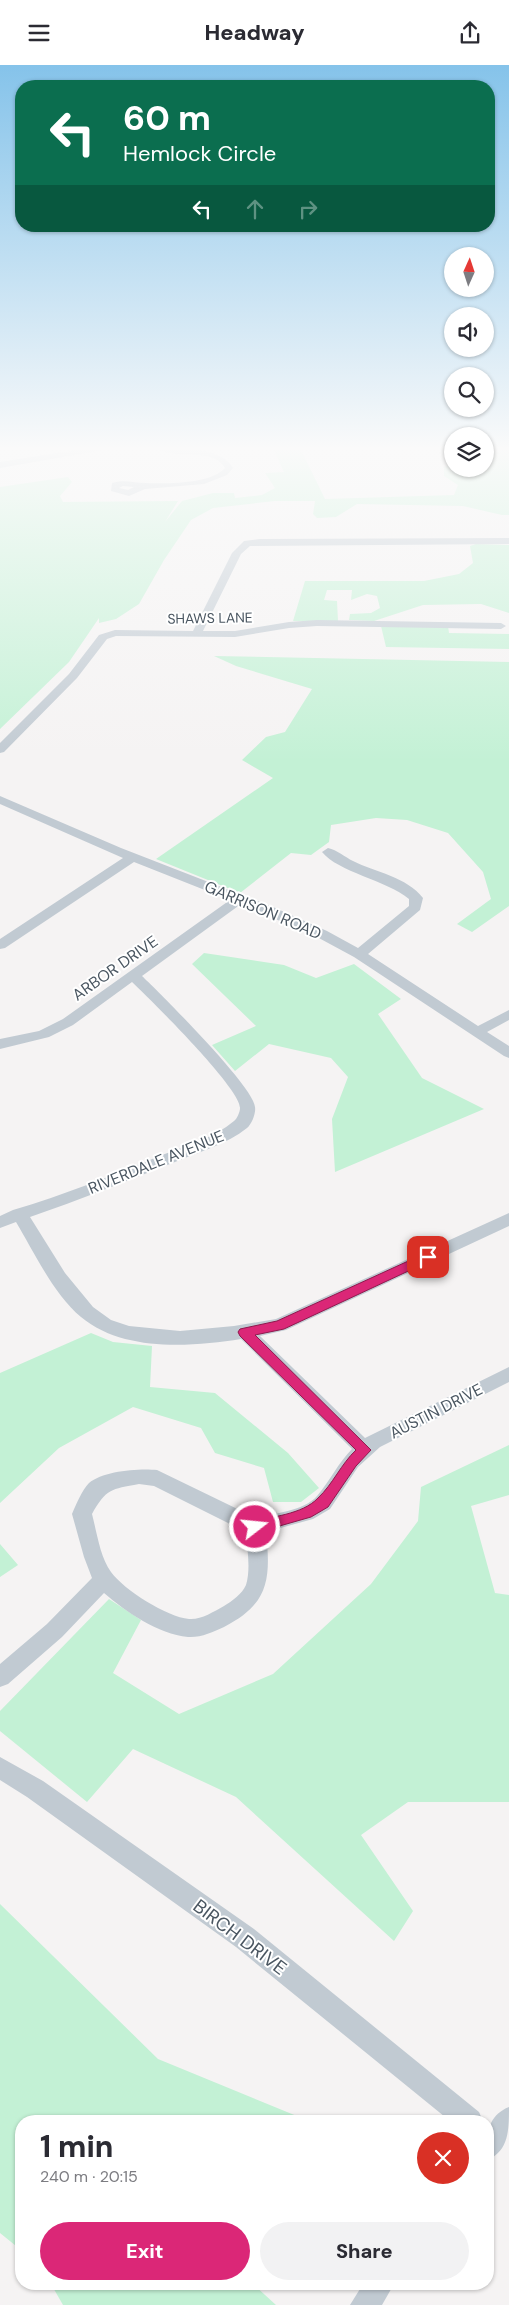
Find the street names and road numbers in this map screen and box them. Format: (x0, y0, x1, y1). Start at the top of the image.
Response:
street label: SHAWS LANE (167, 608, 253, 628)
street label: GARRISON ROAD (201, 876, 325, 944)
street label: ARBOR DRIVE (68, 931, 162, 1005)
street label: RIVERDALE AVENUE (85, 1125, 227, 1199)
street label: AUSTIN DRIVE (386, 1379, 486, 1443)
street label: BIRCH DRIVE (188, 1894, 292, 1980)

